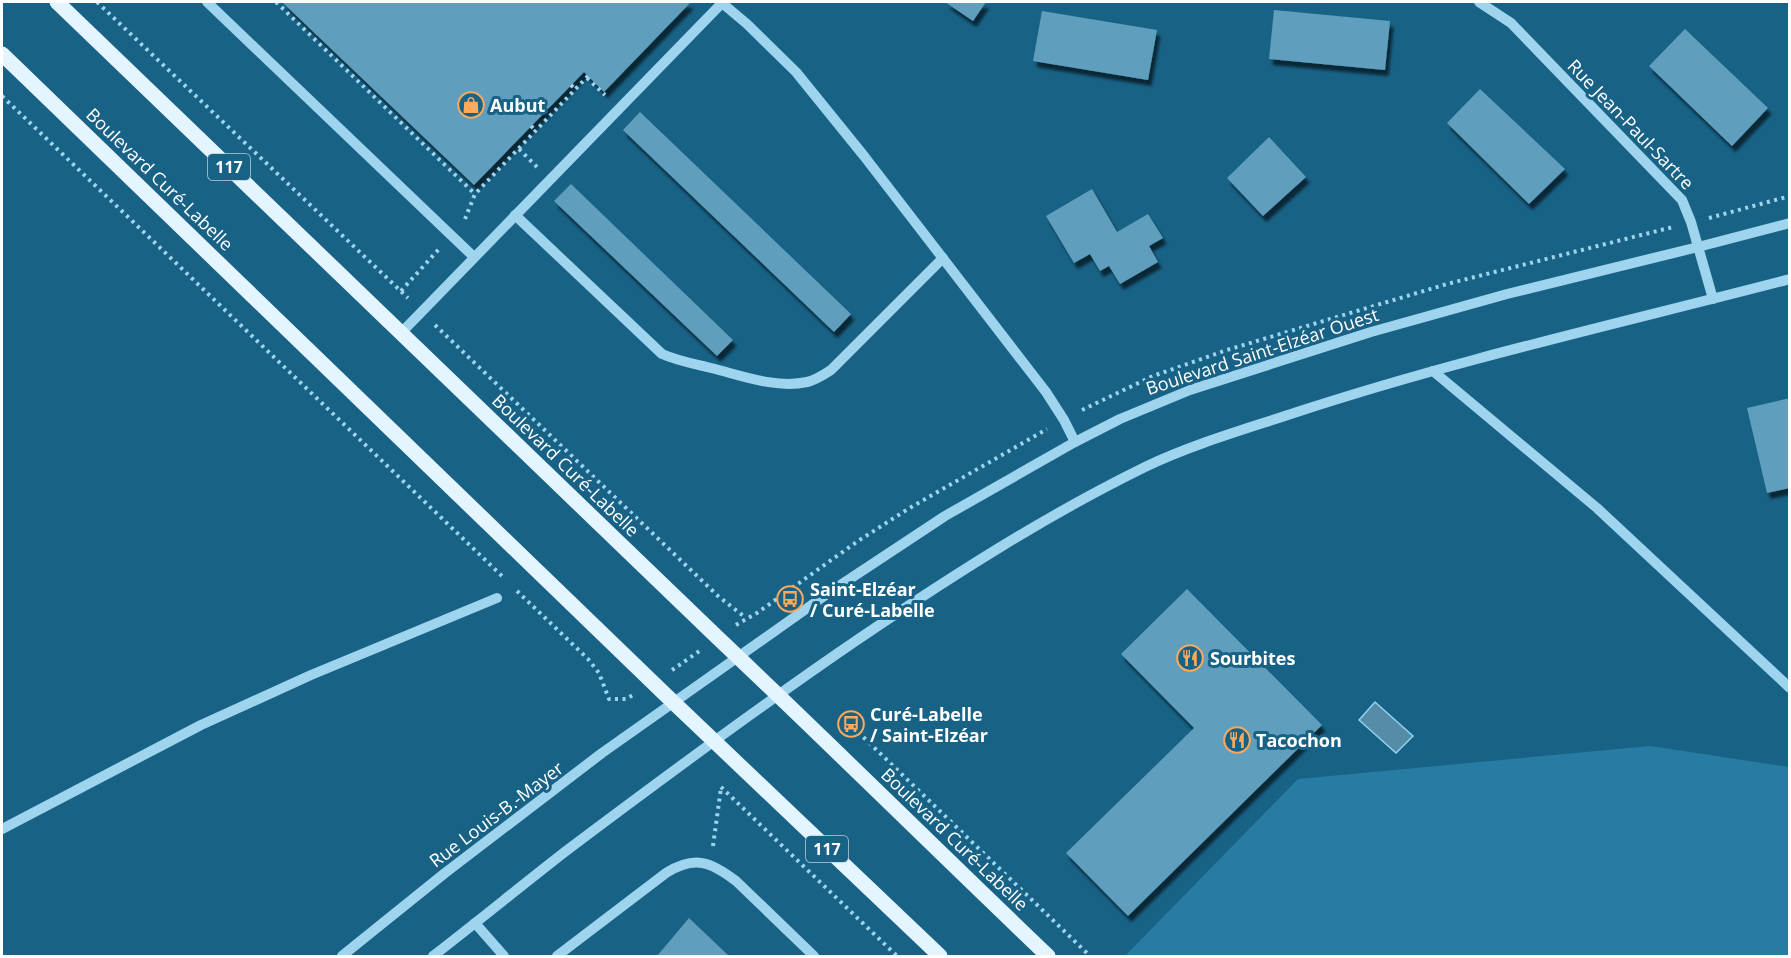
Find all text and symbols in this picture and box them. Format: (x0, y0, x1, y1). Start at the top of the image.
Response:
street label: Rue Jean-Paul-Sartre (1563, 54, 1699, 194)
shop icon: Aubut (456, 90, 486, 120)
place label: Aubut (490, 93, 545, 117)
street label: Boulevard Curé-Labelle (81, 102, 239, 256)
road number: 117 (208, 154, 250, 180)
street label: Boulevard Saint-Elzéar Ouest (1143, 302, 1381, 400)
street label: Boulevard Curé-Labelle (487, 388, 645, 542)
place label: Saint-Elzéar / Curé-Labelle (810, 577, 935, 622)
bus stop icon: Saint-Elzéar / Curé-Labelle (775, 584, 805, 614)
restaurant icon: Sourbites (1175, 643, 1205, 673)
place label: Sourbites (1210, 646, 1295, 670)
place label: Curé-Labelle / Saint-Elzéar (870, 702, 988, 747)
bus stop icon: Curé-Labelle / Saint-Elzéar (836, 709, 866, 739)
restaurant icon: Tacochon (1222, 725, 1252, 755)
place label: Tacochon (1256, 728, 1342, 752)
street label: Rue Louis-B.-Mayer (424, 755, 568, 872)
street label: Boulevard Curé-Labelle (876, 762, 1034, 916)
road number: 117 (806, 836, 848, 862)

